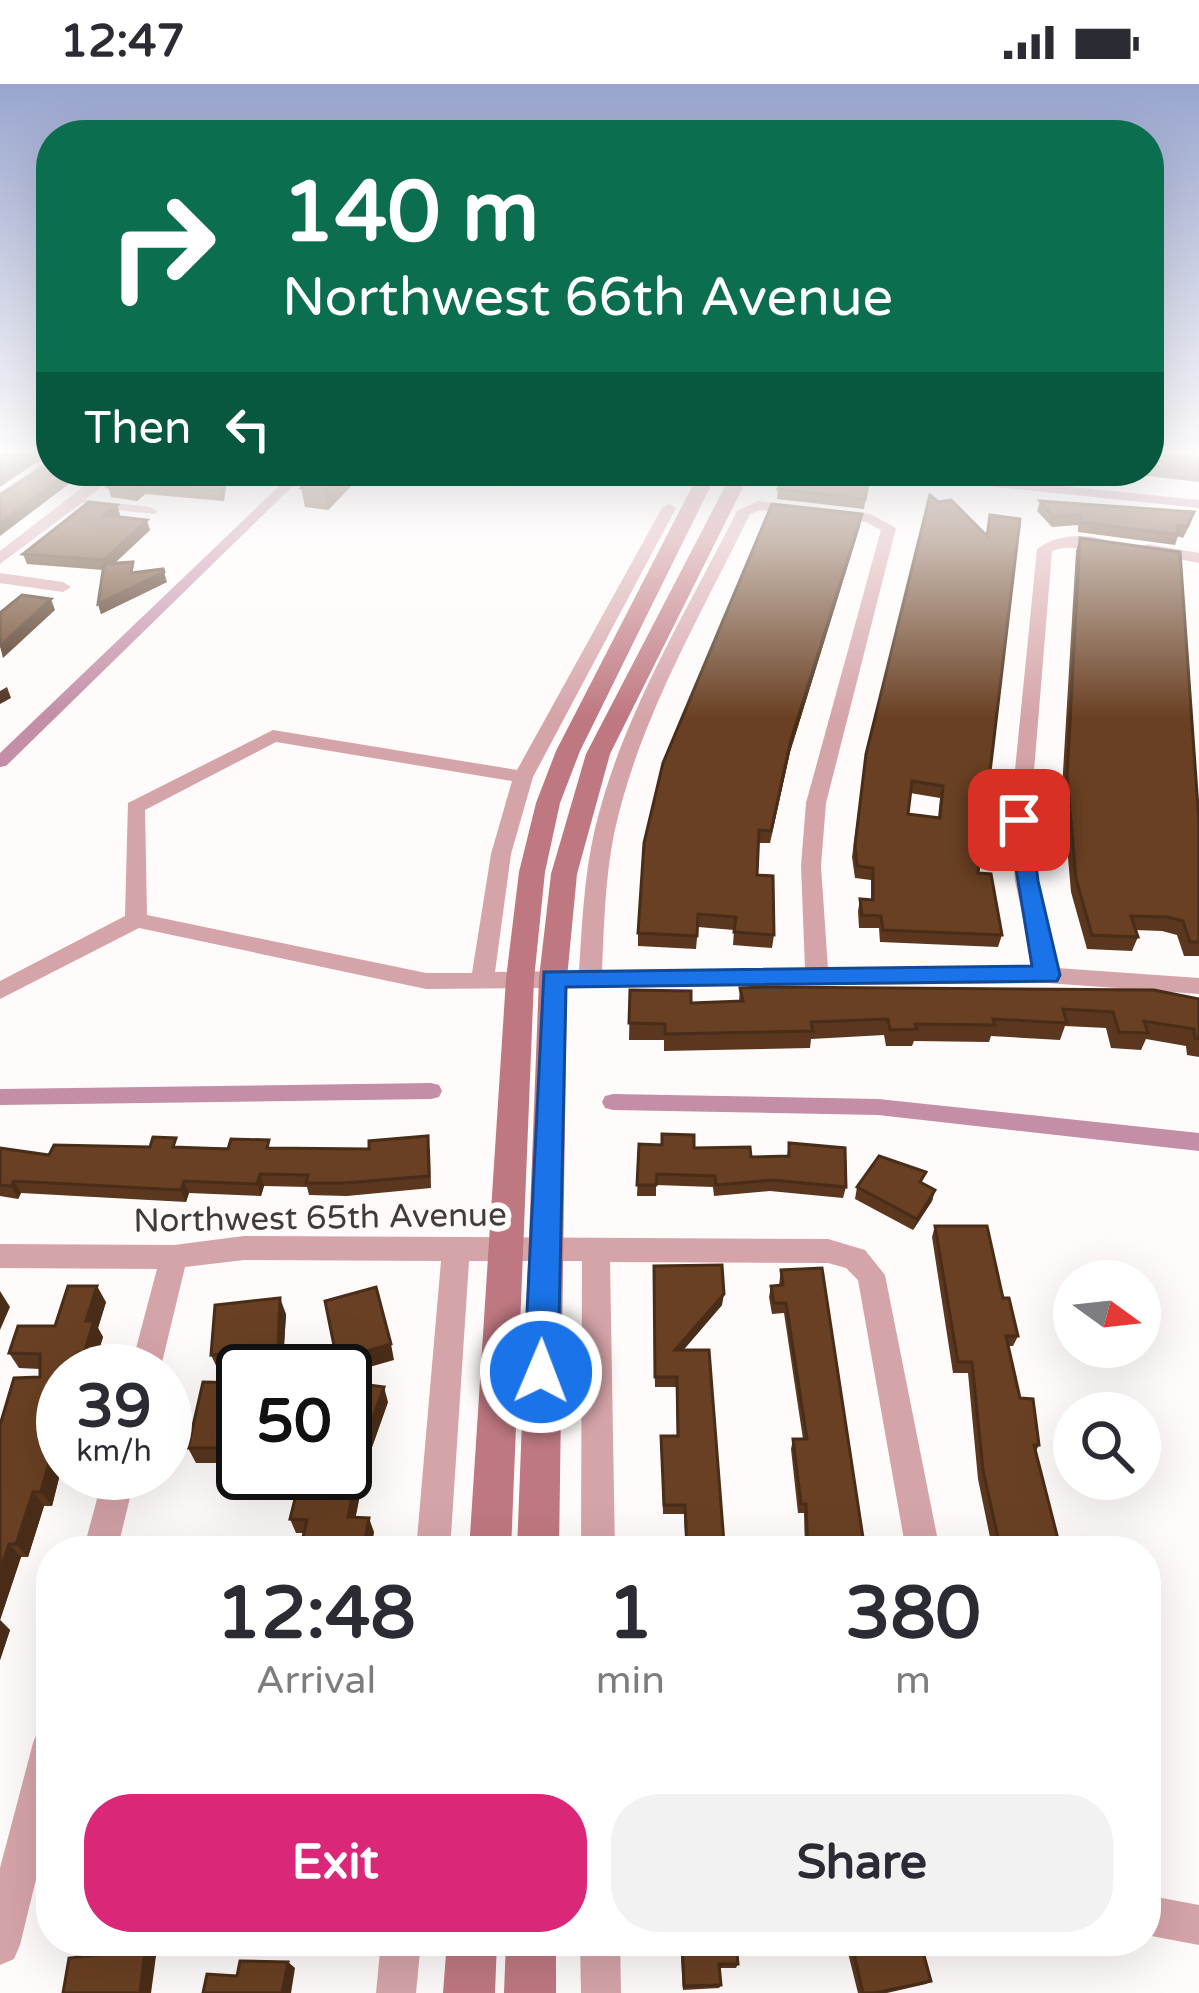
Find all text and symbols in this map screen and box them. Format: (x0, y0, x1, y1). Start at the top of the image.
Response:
text: 12:47 (60, 15, 185, 69)
text: 140 m (282, 163, 539, 264)
icon: right (84, 168, 240, 324)
text: Northwest 66th Avenue (282, 265, 893, 330)
icon: left (215, 396, 281, 462)
text: Then (84, 402, 191, 456)
pin (968, 769, 1070, 871)
icon: arrive (986, 787, 1052, 853)
street label: Northwest 65th Avenue (133, 1195, 507, 1241)
north arrow (1053, 1260, 1161, 1368)
map controls (1053, 1260, 1161, 1500)
position arrow (478, 1309, 604, 1435)
speed limit sign: 50 (216, 1344, 372, 1500)
text: 39 (76, 1371, 152, 1443)
button: search (1053, 1392, 1161, 1500)
text: km/h (76, 1433, 152, 1470)
text: 12:48 (216, 1571, 416, 1658)
text: 1 (608, 1571, 653, 1658)
text: 380 (845, 1571, 981, 1658)
text: Arrival (256, 1657, 376, 1704)
text: min (596, 1657, 665, 1704)
text: m (895, 1657, 931, 1704)
button: Exit (84, 1794, 587, 1932)
button: Share (611, 1794, 1113, 1932)

